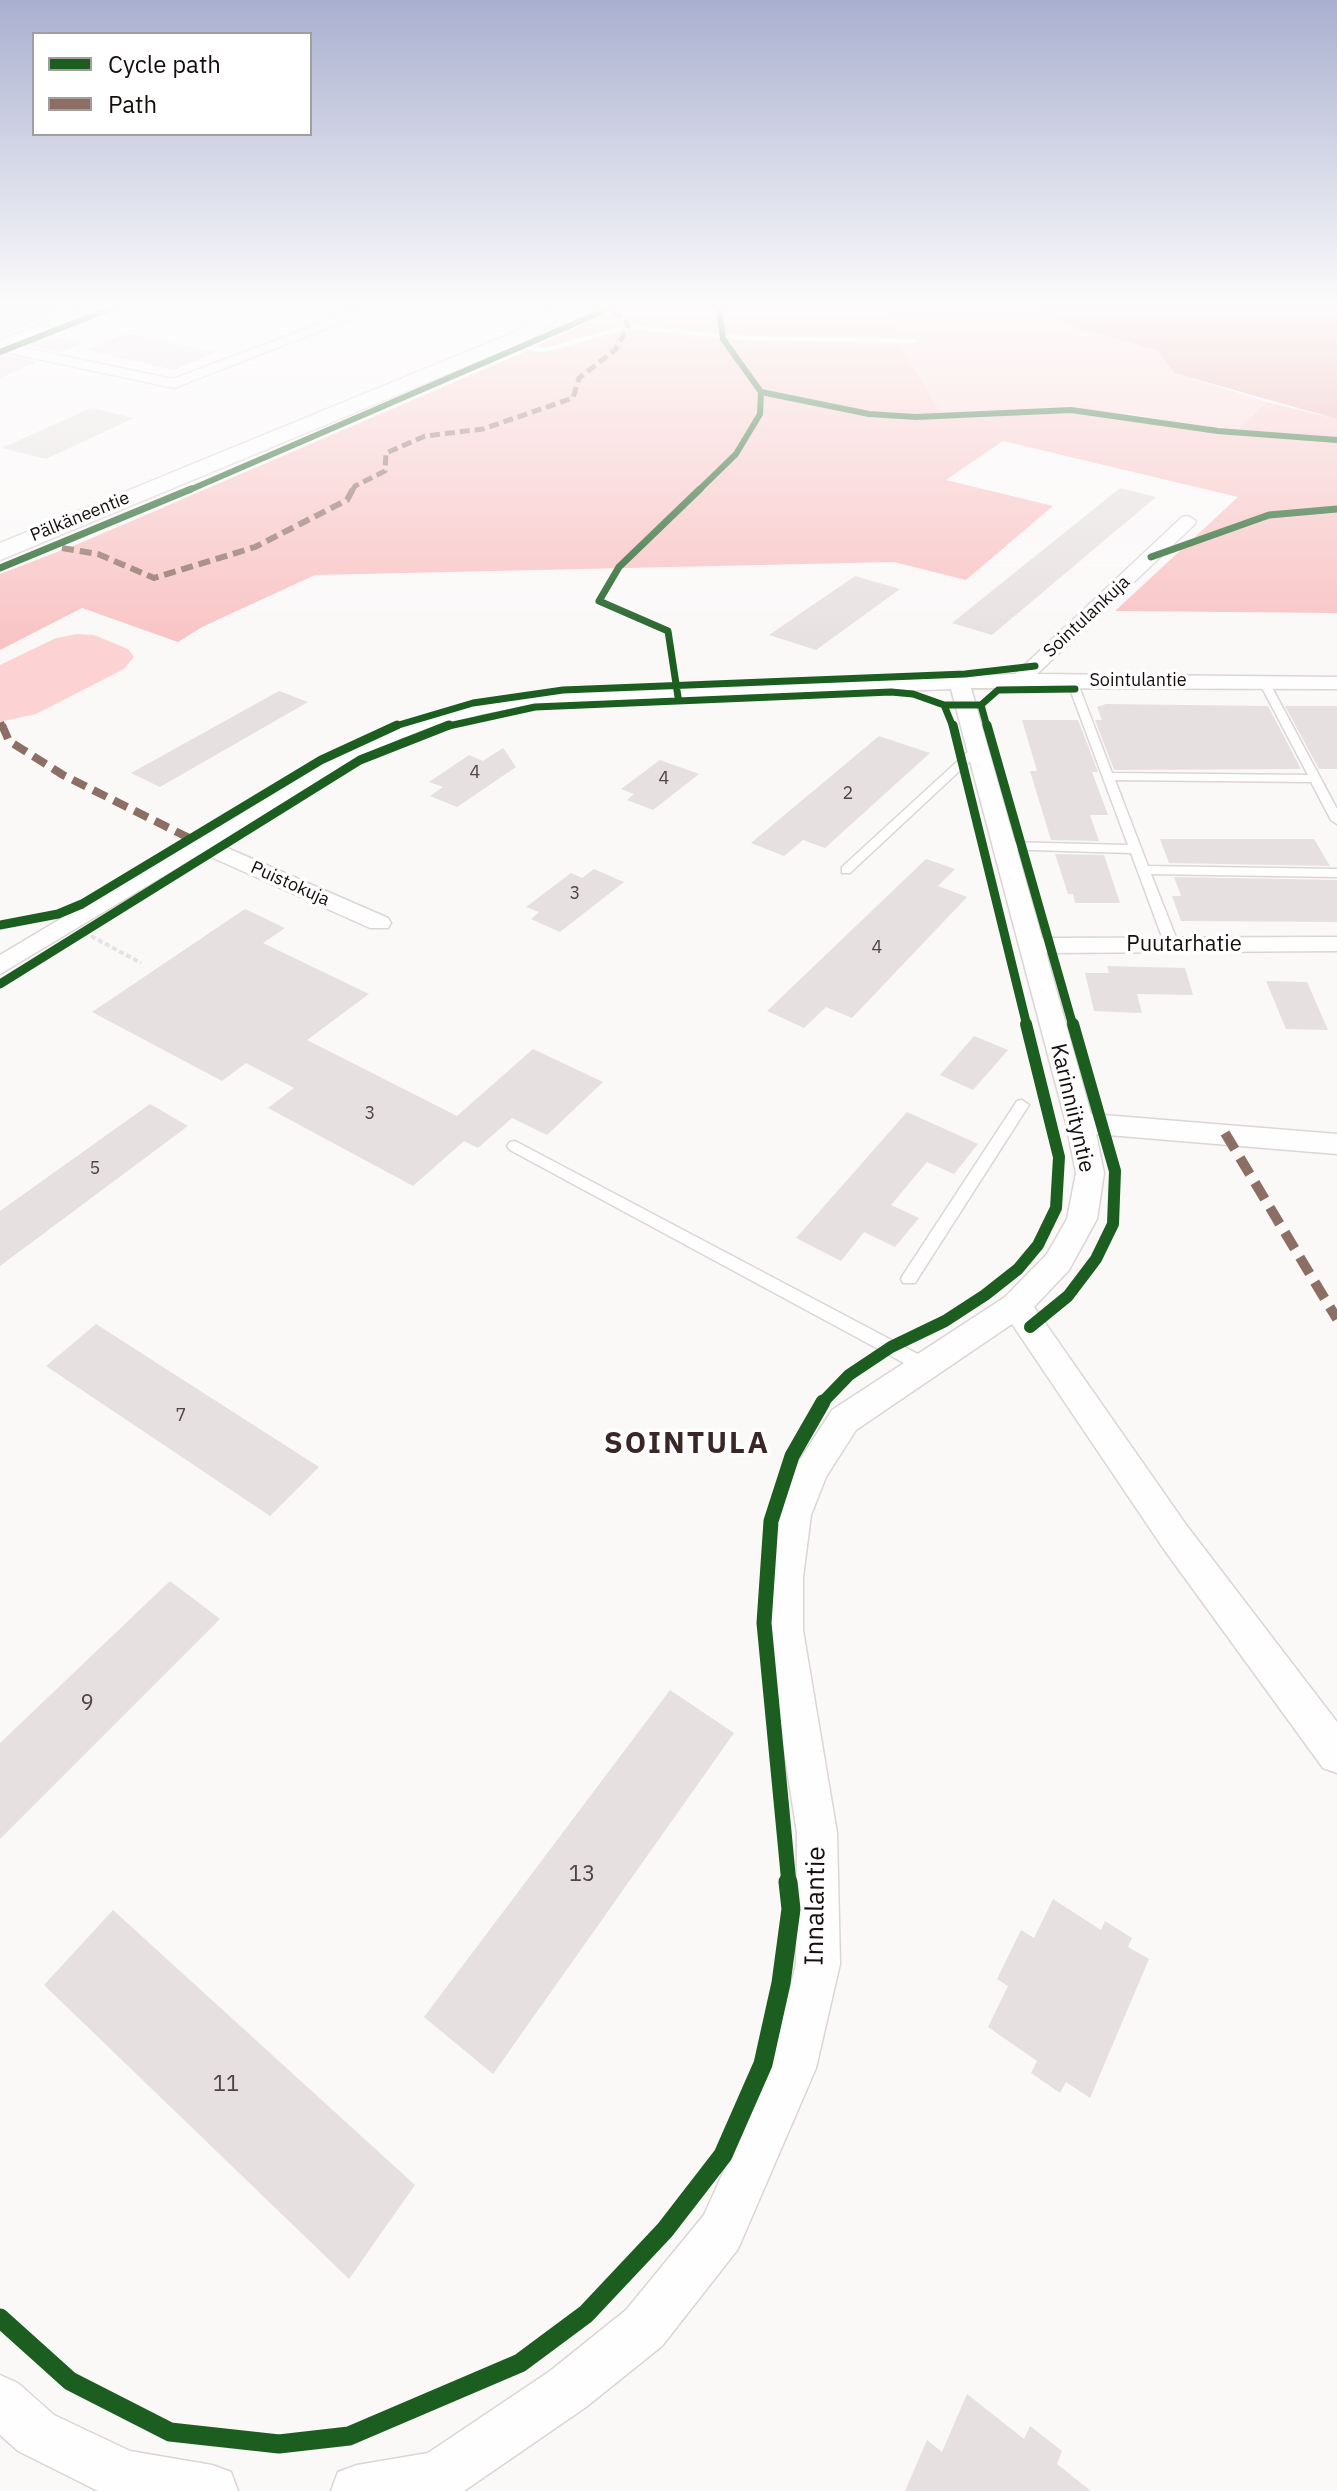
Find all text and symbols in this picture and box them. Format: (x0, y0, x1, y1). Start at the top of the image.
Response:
legend (32, 32, 312, 136)
text: Cycle path (108, 48, 221, 80)
text: Path (108, 88, 157, 120)
street label: Pälkäneentie (27, 487, 133, 547)
street label: Sointulankuja (1039, 572, 1135, 662)
street label: Sointulantie (1089, 670, 1187, 692)
house number: 4 (470, 762, 480, 784)
house number: 4 (659, 768, 669, 790)
house number: 2 (843, 783, 853, 805)
street label: Puistokuja (247, 857, 333, 911)
house number: 3 (570, 883, 580, 905)
street label: Puutarhatie (1126, 932, 1242, 958)
house number: 4 (872, 937, 882, 959)
street label: Karinniityntie (1044, 1041, 1100, 1175)
house number: 3 (365, 1103, 375, 1125)
house number: 5 (90, 1158, 100, 1180)
house number: 7 (176, 1405, 186, 1427)
district label: SOINTULA (604, 1426, 770, 1462)
house number: 9 (80, 1691, 94, 1717)
street label: Innalantie (799, 1846, 833, 1966)
house number: 13 (569, 1862, 595, 1888)
house number: 11 (213, 2072, 239, 2098)

